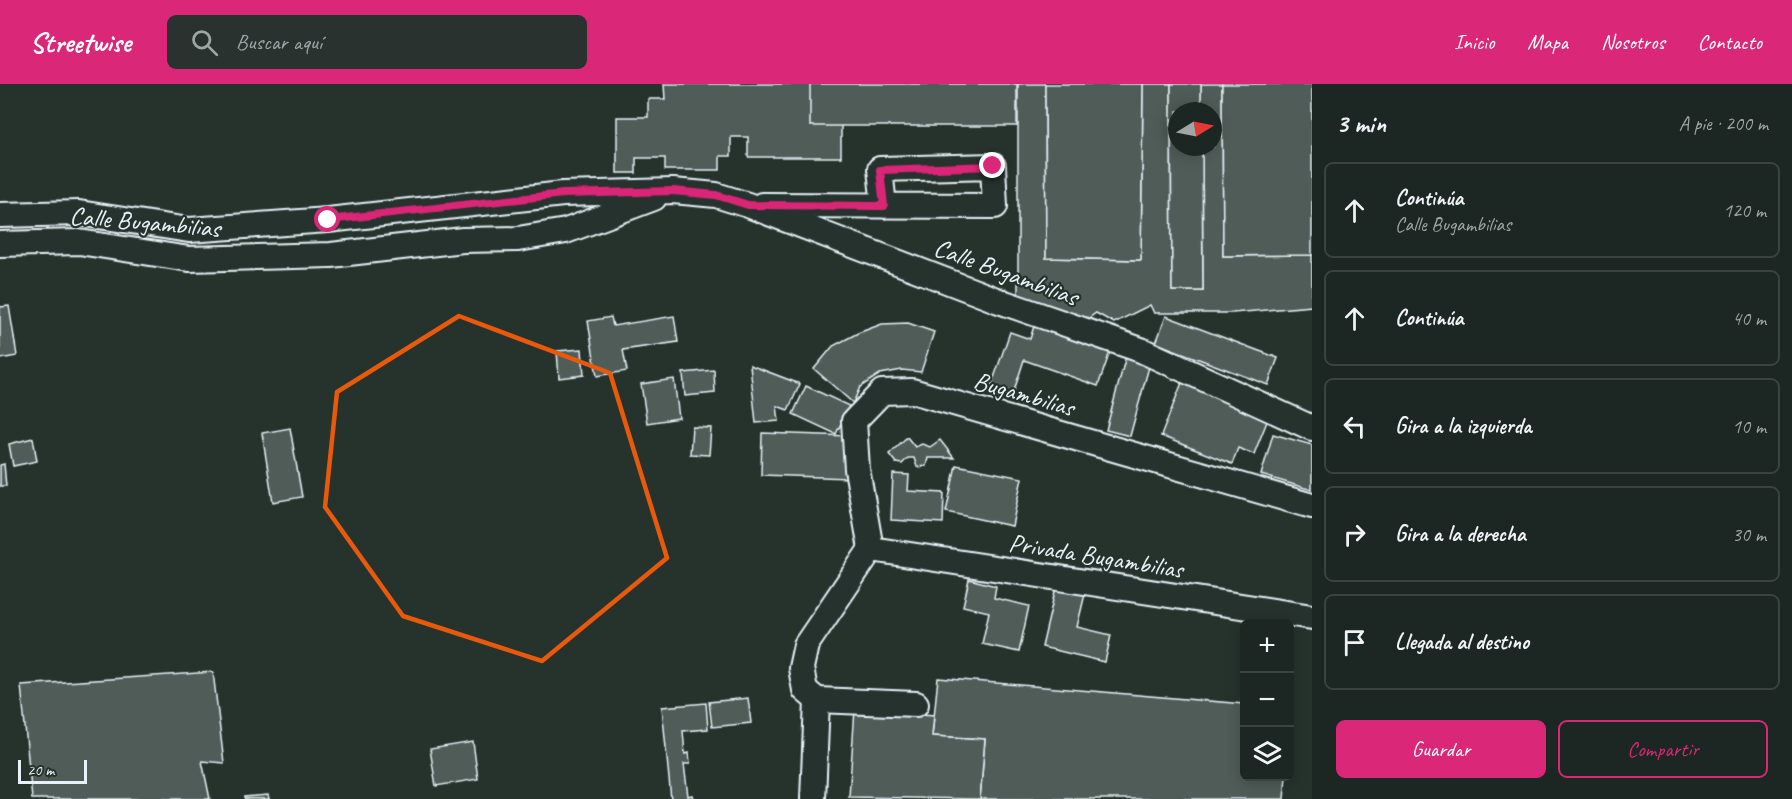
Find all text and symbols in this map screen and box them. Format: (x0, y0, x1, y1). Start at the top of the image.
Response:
search box (167, 15, 587, 69)
text: Streetwise (30, 25, 131, 60)
icon: search (188, 26, 221, 59)
text: Buscar aquí (236, 28, 322, 56)
text: Inicio (1454, 29, 1494, 55)
text: Mapa (1527, 29, 1568, 55)
text: Nosotros (1601, 29, 1665, 55)
text: Contacto (1698, 29, 1762, 55)
north arrow (1168, 102, 1222, 156)
text: 3 min (1336, 107, 1386, 140)
text: A pie · 200 m (1679, 111, 1768, 136)
route end (979, 152, 1005, 178)
text: Continúa (1395, 184, 1463, 212)
icon: ahead (1338, 194, 1371, 227)
text: 120 m (1723, 198, 1766, 223)
street label: Calle Bugambilias (68, 199, 224, 245)
route start (314, 206, 340, 232)
text: Calle Bugambilias (1395, 212, 1511, 237)
street label: Calle Bugambilias (929, 231, 1085, 314)
icon: ahead (1338, 302, 1371, 335)
text: Continúa (1395, 304, 1463, 332)
text: 40 m (1732, 306, 1766, 331)
street label: Bugambilias (970, 364, 1080, 425)
icon: left (1338, 410, 1371, 443)
text: Gira a la izquierda (1395, 412, 1532, 440)
text: 10 m (1732, 414, 1766, 439)
icon: right (1338, 518, 1371, 551)
text: Gira a la derecha (1395, 520, 1526, 548)
text: 30 m (1732, 522, 1766, 547)
street label: Privada Bugambilias (1006, 526, 1188, 586)
map controls (1240, 619, 1294, 781)
button: + (1240, 619, 1294, 673)
icon: arrive (1338, 626, 1371, 659)
text: Llegada al destino (1395, 628, 1529, 656)
button: − (1240, 673, 1294, 727)
button: Guardar (1336, 720, 1546, 778)
button: Compartir (1558, 720, 1768, 778)
button: layers (1240, 727, 1294, 781)
scale bar (18, 757, 87, 784)
text: 20 m (27, 760, 54, 780)

